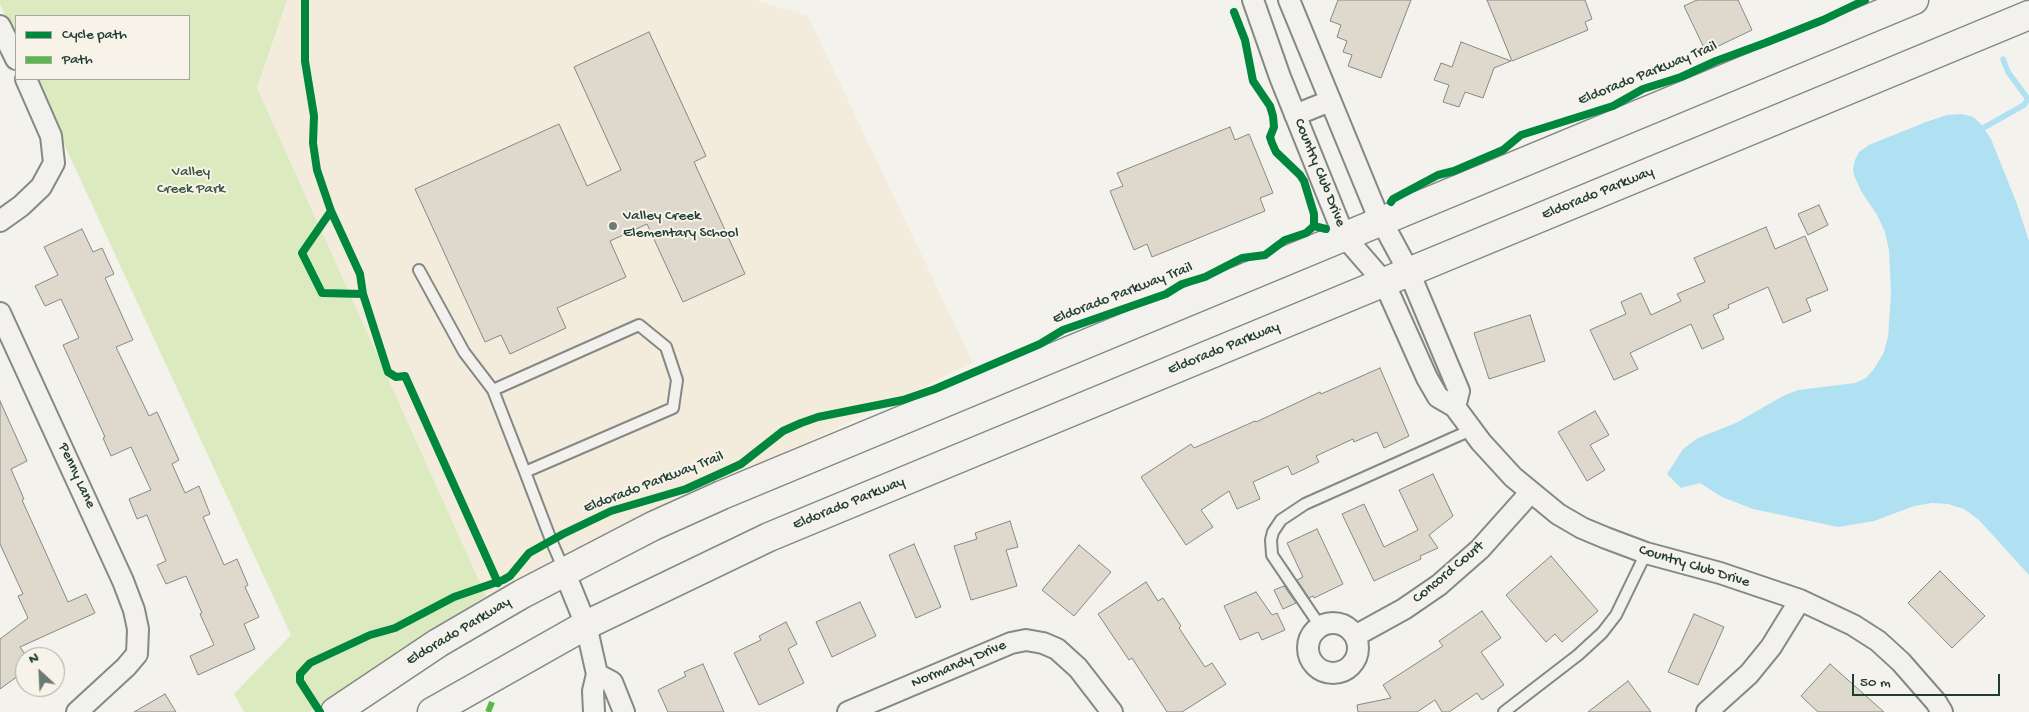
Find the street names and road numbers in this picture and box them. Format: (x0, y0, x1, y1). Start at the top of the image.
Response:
street label: Eldorado Parkway Trail (1576, 38, 1720, 110)
street label: Country Club Drive (1289, 116, 1349, 230)
street label: Eldorado Parkway (1539, 163, 1657, 225)
street label: Eldorado Parkway Trail (1050, 259, 1196, 329)
street label: Eldorado Parkway (1165, 318, 1283, 380)
street label: Penny Lane (53, 441, 99, 511)
street label: Eldorado Parkway Trail (581, 448, 727, 518)
street label: Eldorado Parkway (790, 473, 908, 535)
street label: Concord Court (1410, 538, 1488, 608)
street label: Country Club Drive (1636, 542, 1752, 592)
street label: Eldorado Parkway (403, 594, 515, 670)
street label: Normandy Drive (909, 637, 1009, 693)

